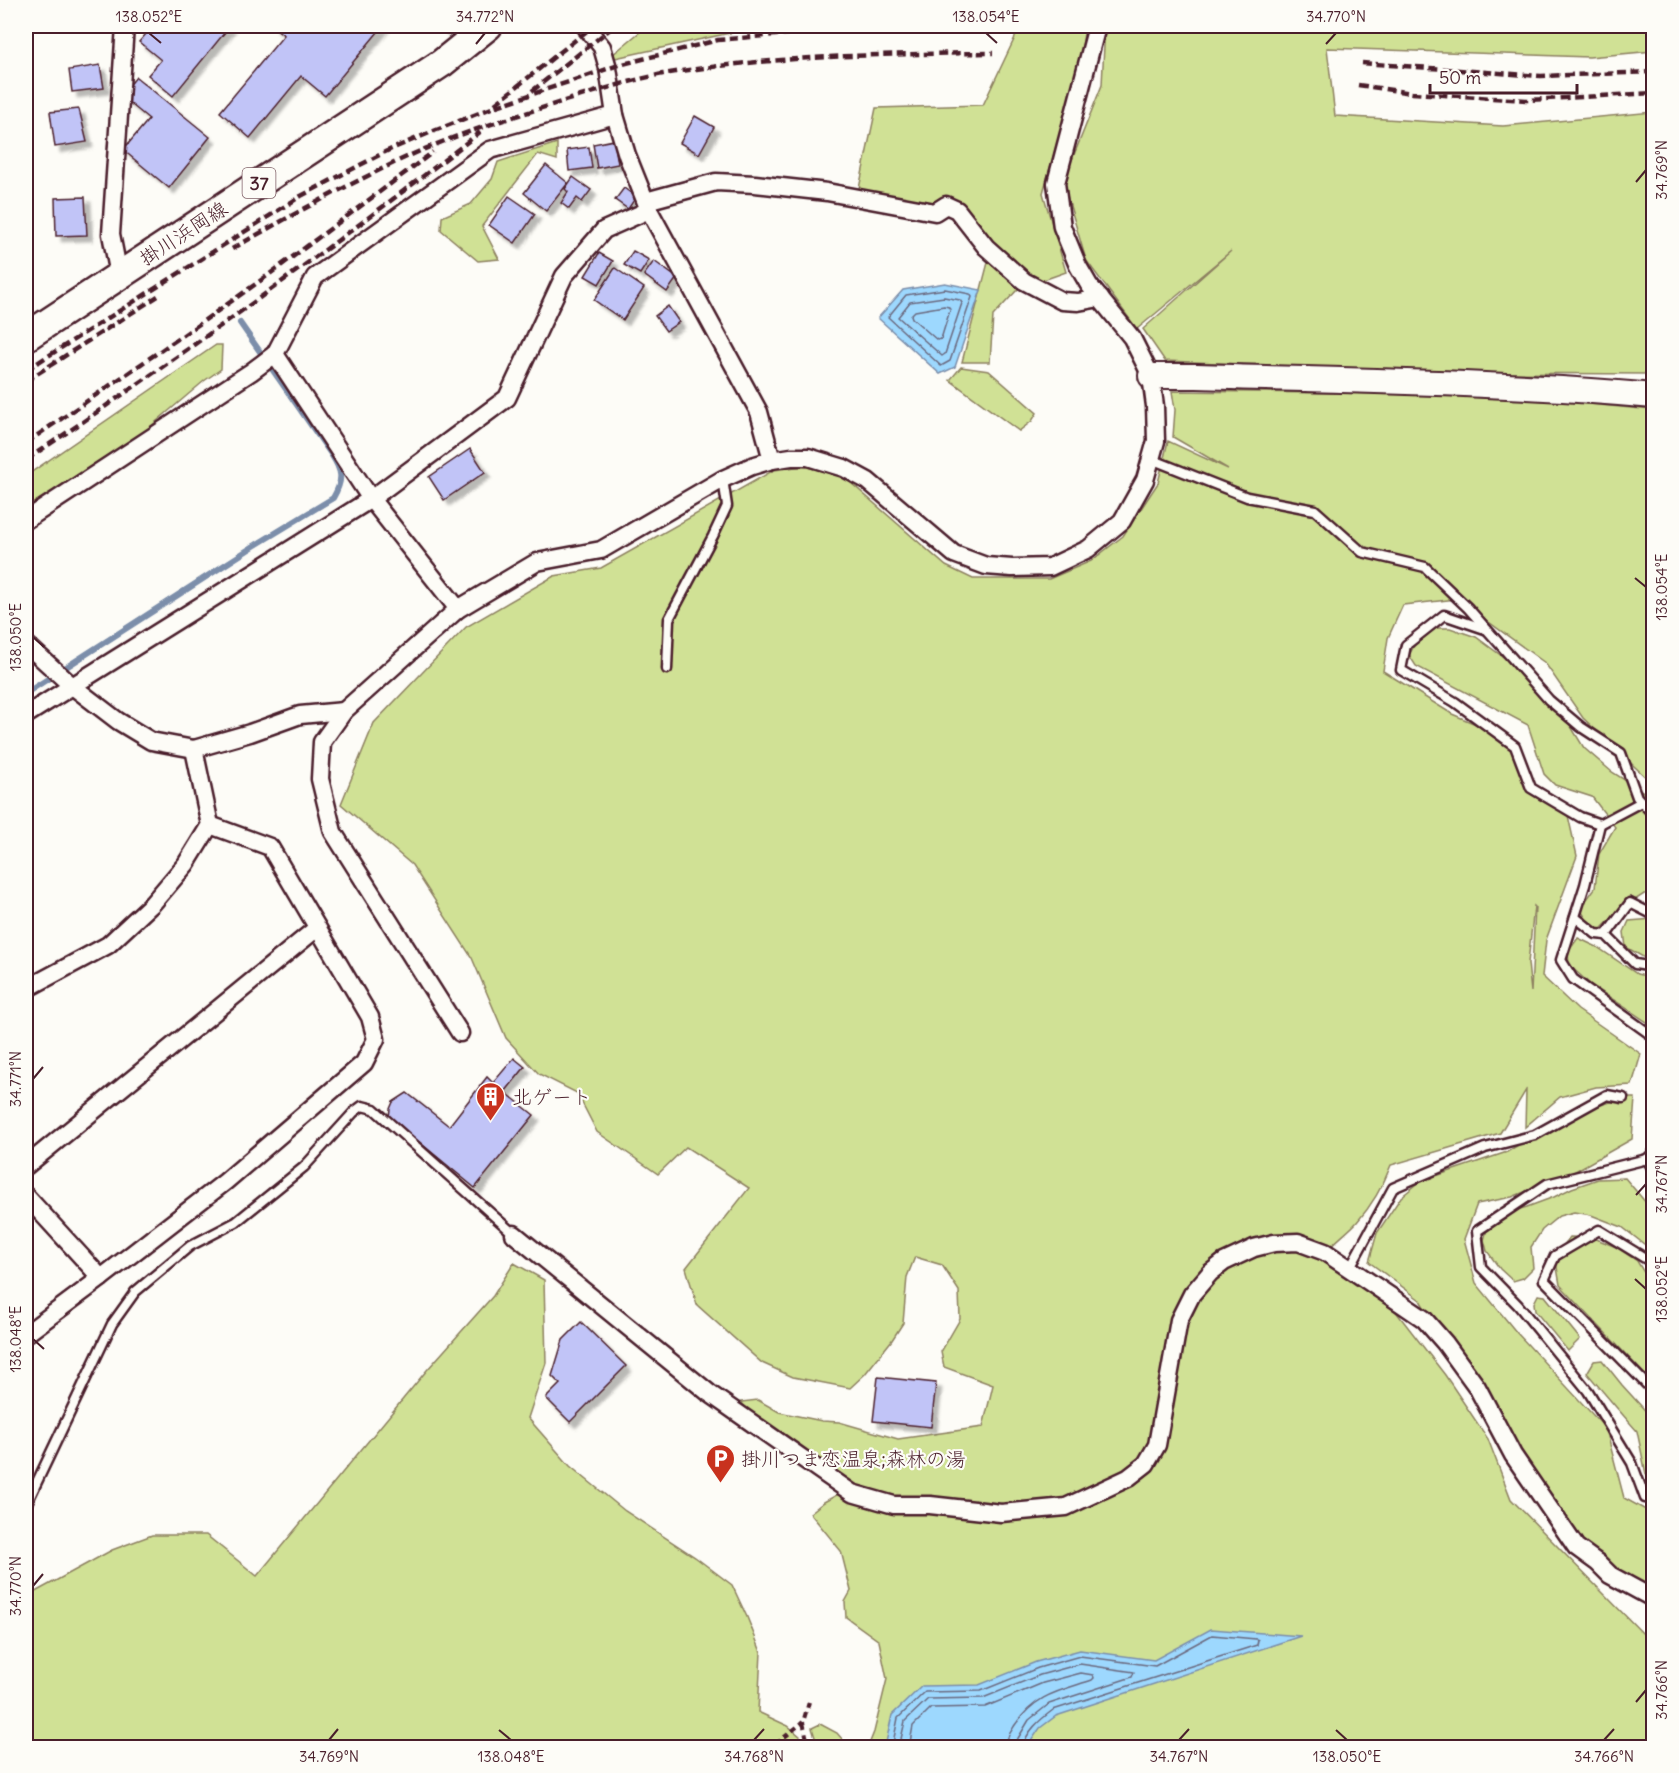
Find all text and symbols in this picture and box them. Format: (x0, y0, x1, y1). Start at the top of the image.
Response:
text: 138.052°E (116, 7, 183, 26)
text: 34.772°N (456, 7, 514, 26)
text: 138.054°E (952, 7, 1020, 26)
text: 34.770°N (1306, 7, 1366, 26)
scale bar (1430, 57, 1577, 95)
text: 50 m (1439, 66, 1481, 89)
text: 34.769°N (1652, 140, 1671, 200)
road number: 37 (242, 168, 276, 198)
street label: 掛川浜岡線 (134, 195, 232, 271)
text: 138.054°E (1652, 553, 1671, 621)
text: 138.050°E (6, 603, 25, 671)
text: 34.771°N (6, 1051, 25, 1107)
building icon: 北ゲート (475, 1080, 507, 1122)
place label: 北ゲート (512, 1084, 592, 1109)
text: 34.767°N (1652, 1155, 1671, 1213)
text: 138.052°E (1652, 1255, 1671, 1322)
text: 138.048°E (6, 1305, 25, 1373)
parking icon: 掛川つま恋温泉;森林の湯 (704, 1442, 736, 1484)
place label: 掛川つま恋温泉;森林の湯 (741, 1446, 966, 1471)
text: 34.770°N (6, 1556, 25, 1616)
text: 34.766°N (1652, 1660, 1671, 1720)
text: 34.769°N (299, 1747, 359, 1766)
text: 138.048°E (477, 1747, 545, 1766)
text: 34.768°N (724, 1747, 784, 1766)
text: 34.767°N (1150, 1747, 1208, 1766)
text: 138.050°E (1313, 1747, 1381, 1766)
text: 34.766°N (1574, 1747, 1634, 1766)

